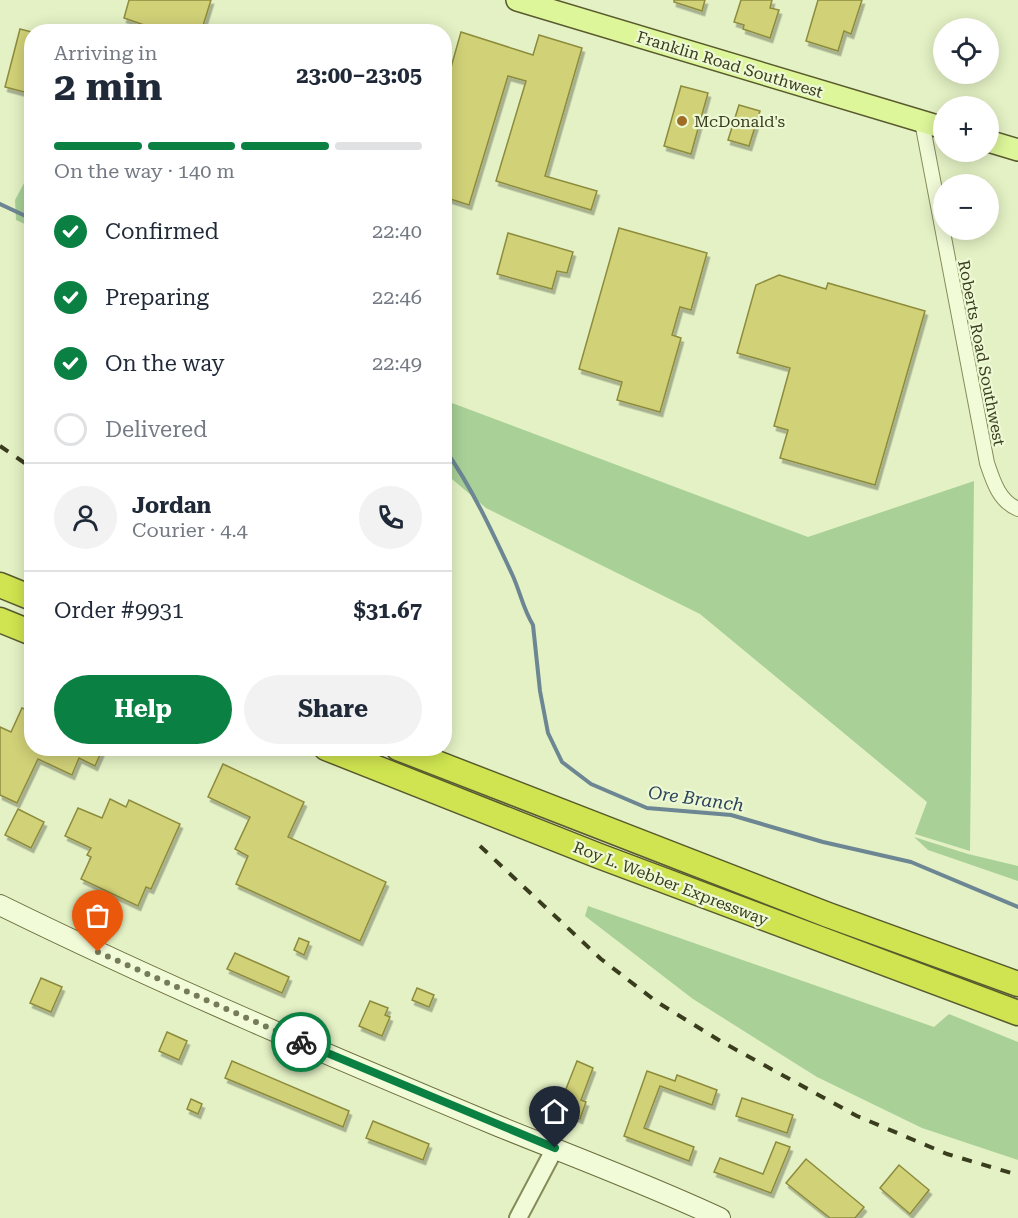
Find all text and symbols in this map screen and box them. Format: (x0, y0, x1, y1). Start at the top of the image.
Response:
map controls (933, 18, 999, 240)
button: locate (933, 18, 999, 84)
street label: Franklin Road Southwest (635, 27, 825, 102)
text: Arriving in (54, 41, 157, 65)
text: 23:00–23:05 (296, 63, 422, 88)
text: 2 min (54, 64, 162, 110)
button: + (933, 96, 999, 162)
place label: McDonald's (694, 112, 786, 131)
marker: McDonald's (675, 114, 689, 128)
text: On the way · 140 m (54, 159, 235, 183)
button: − (933, 174, 999, 240)
icon: check (54, 215, 87, 248)
text: Confirmed (105, 219, 219, 244)
text: 22:40 (372, 219, 422, 243)
street label: Roberts Road Southwest (954, 259, 1009, 448)
icon: check (54, 281, 87, 314)
text: Preparing (105, 285, 209, 310)
text: 22:46 (372, 285, 422, 309)
icon: check (54, 347, 87, 380)
text: On the way (105, 351, 225, 376)
text: 22:49 (372, 351, 422, 375)
text: Delivered (105, 417, 207, 442)
button: person (54, 486, 117, 549)
button: phone (359, 486, 422, 549)
text: Jordan (132, 493, 211, 518)
text: Courier · 4.4 (132, 518, 248, 542)
text: Order #9931 (54, 598, 184, 623)
text: $31.67 (353, 598, 422, 623)
button: Help (54, 675, 232, 744)
button: Share (244, 675, 422, 744)
water label: Ore Branch (647, 781, 745, 816)
street label: Roy L. Webber Expressway (571, 837, 771, 930)
pin (72, 890, 123, 952)
icon: bag (81, 899, 114, 932)
courier (271, 1012, 331, 1072)
icon: bike (285, 1026, 318, 1059)
pin (529, 1086, 580, 1148)
icon: home (538, 1095, 571, 1128)

